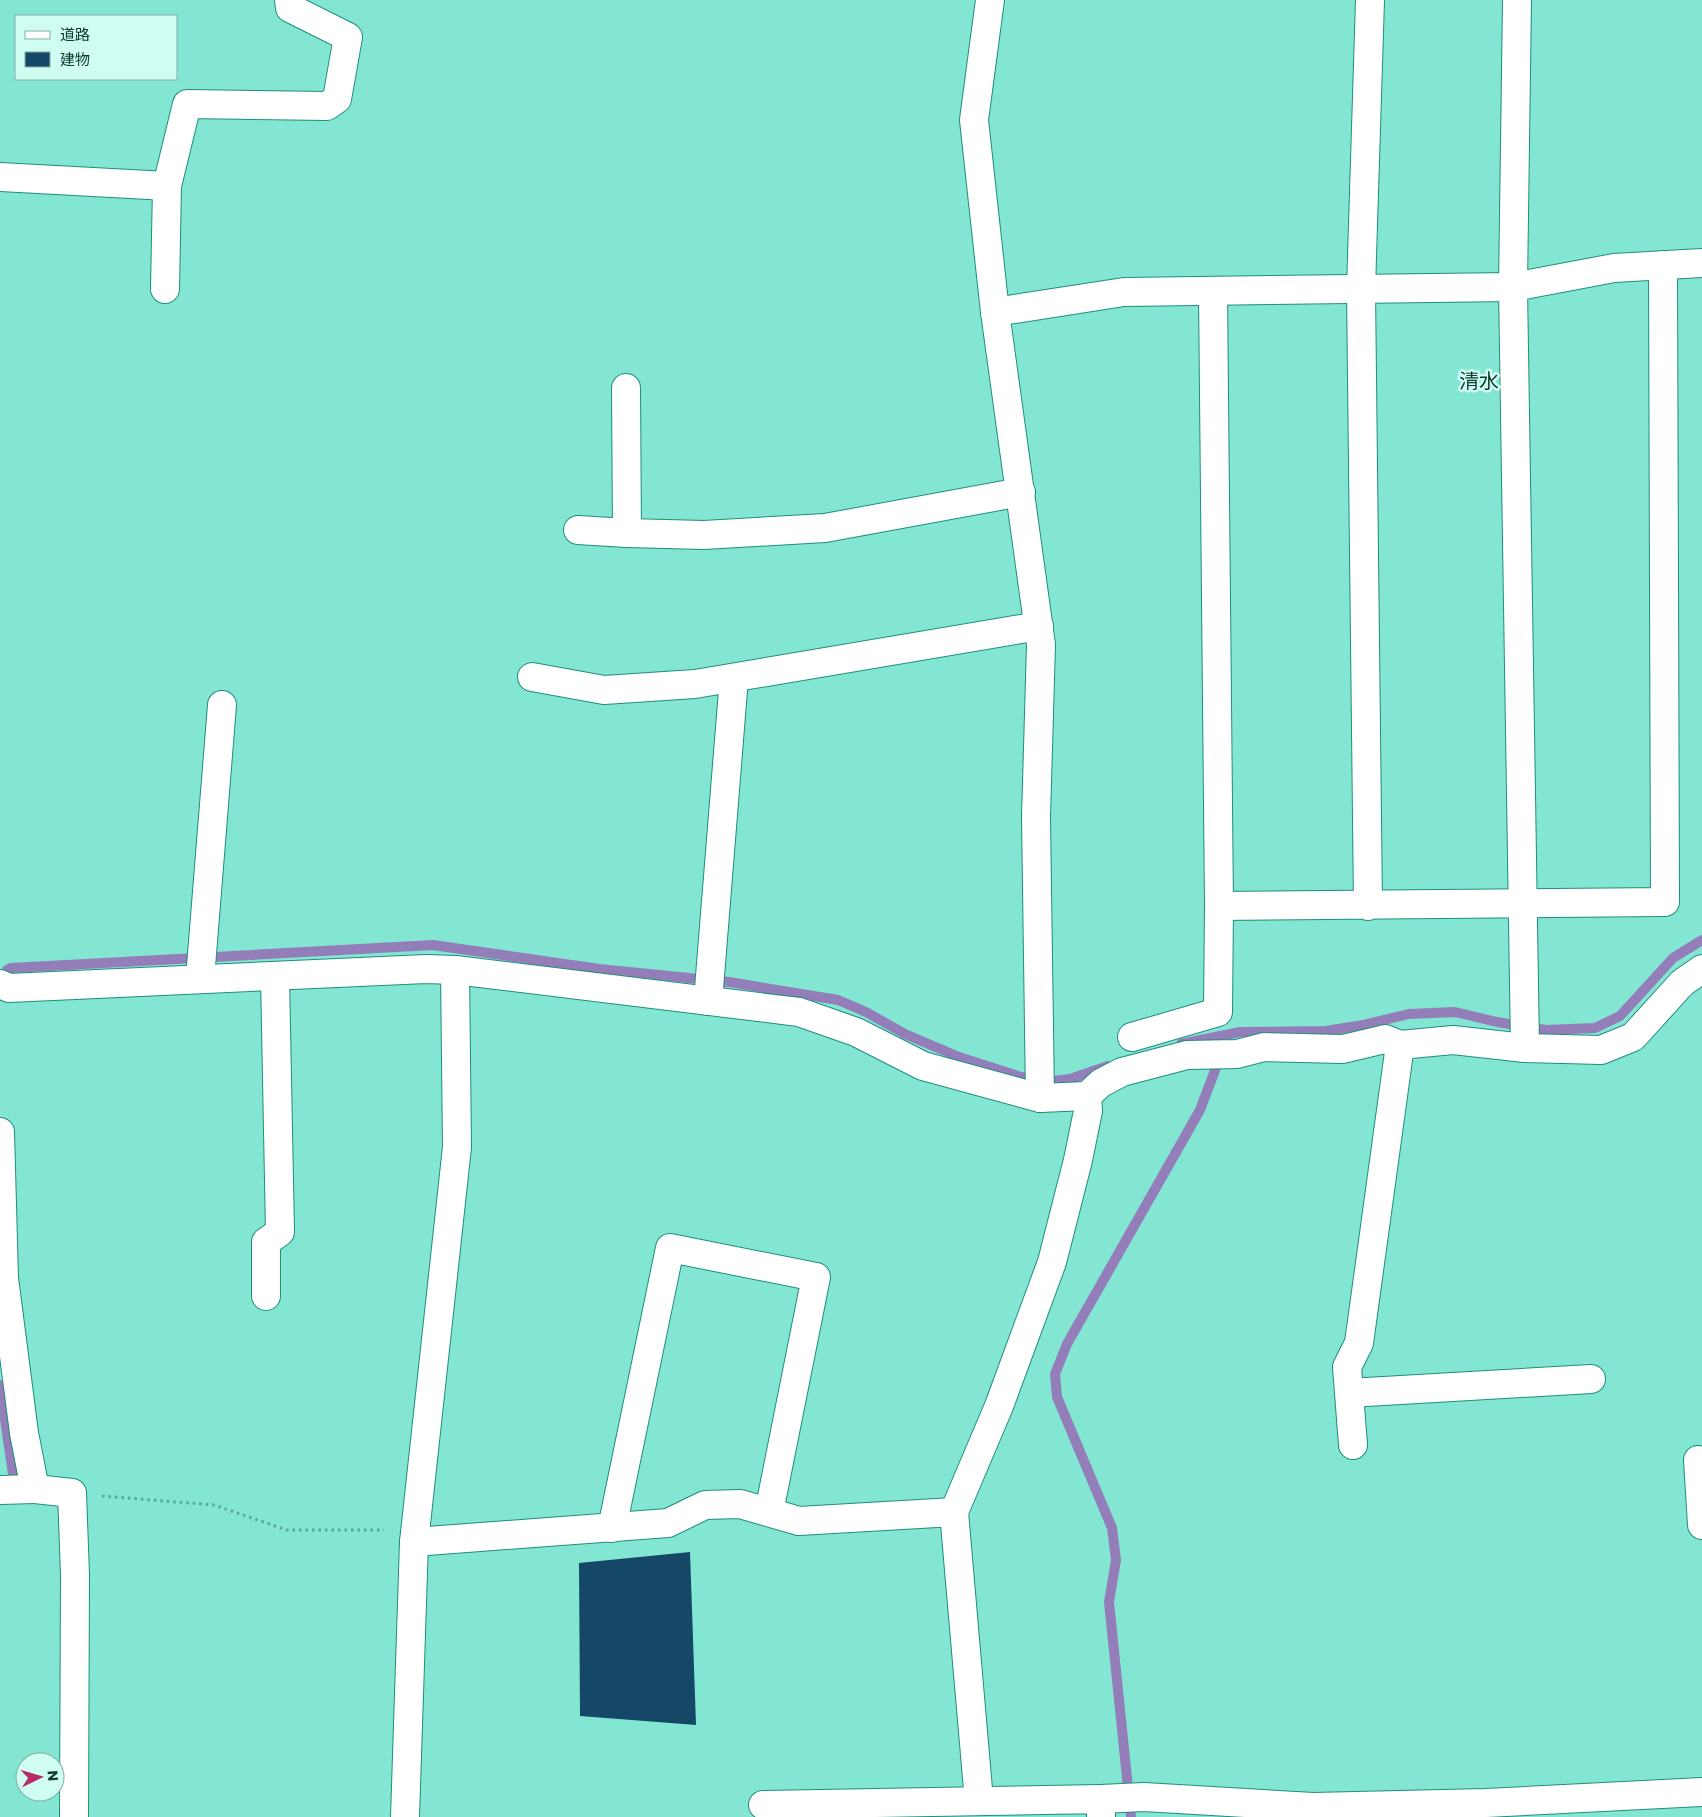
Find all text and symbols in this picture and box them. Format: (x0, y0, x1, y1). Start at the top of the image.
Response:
legend (15, 15, 178, 80)
text: 道路 (60, 24, 90, 45)
text: 建物 (60, 49, 90, 70)
district label: 清水 (1459, 367, 1499, 395)
north arrow (15, 1752, 65, 1802)
text: N (43, 1770, 63, 1782)

